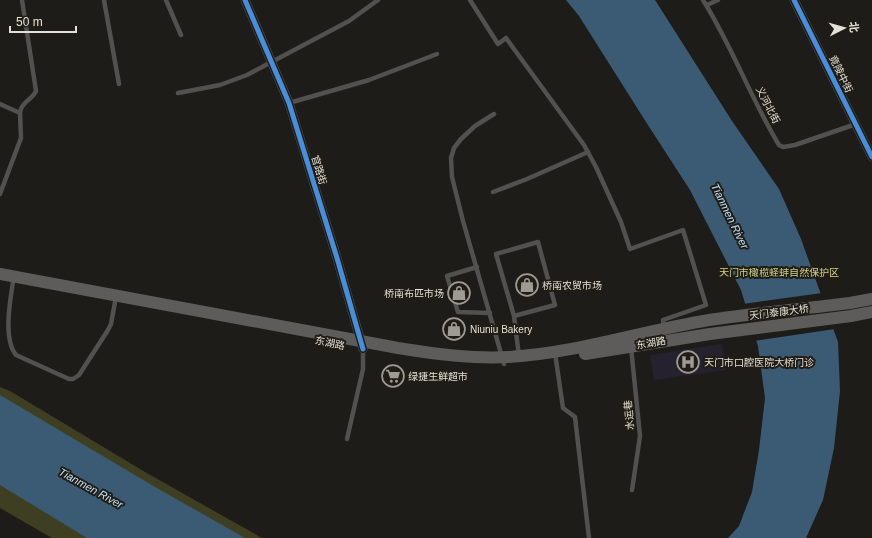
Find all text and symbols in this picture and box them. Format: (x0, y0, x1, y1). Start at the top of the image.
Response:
scale bar (10, 8, 76, 34)
north arrow (824, 8, 864, 48)
text: 50 m (16, 15, 43, 29)
text: 北 (847, 21, 860, 33)
street label: 竟陵中街 (827, 54, 855, 94)
street label: 义河北街 (754, 85, 782, 125)
street label: 官路街 (309, 154, 329, 186)
water label: Tianmen River (709, 181, 752, 252)
park label: 天门市橄榄蛏蚌自然保护区 (719, 267, 839, 278)
shop icon: 桥南农贸市场 (514, 272, 540, 298)
shop icon: 桥南布匹市场 (446, 280, 472, 306)
place label: 桥南农贸市场 (542, 280, 602, 291)
place label: 桥南布匹市场 (384, 288, 444, 299)
street label: 天门泰康大桥 (749, 303, 809, 321)
shop icon: Niuniu Bakery (441, 316, 467, 342)
place label: Niuniu Bakery (470, 324, 532, 335)
street label: 东湖路 (314, 335, 346, 351)
street label: 东湖路 (635, 335, 667, 351)
hospital icon: 天门市口腔医院大桥门诊 (675, 349, 701, 375)
place label: 天门市口腔医院大桥门诊 (704, 357, 814, 368)
supermarket icon: 绿捷生鲜超市 (380, 363, 406, 389)
place label: 绿捷生鲜超市 (408, 371, 468, 382)
street label: 水运巷 (622, 400, 636, 430)
water label: Tianmen River (57, 465, 126, 511)

